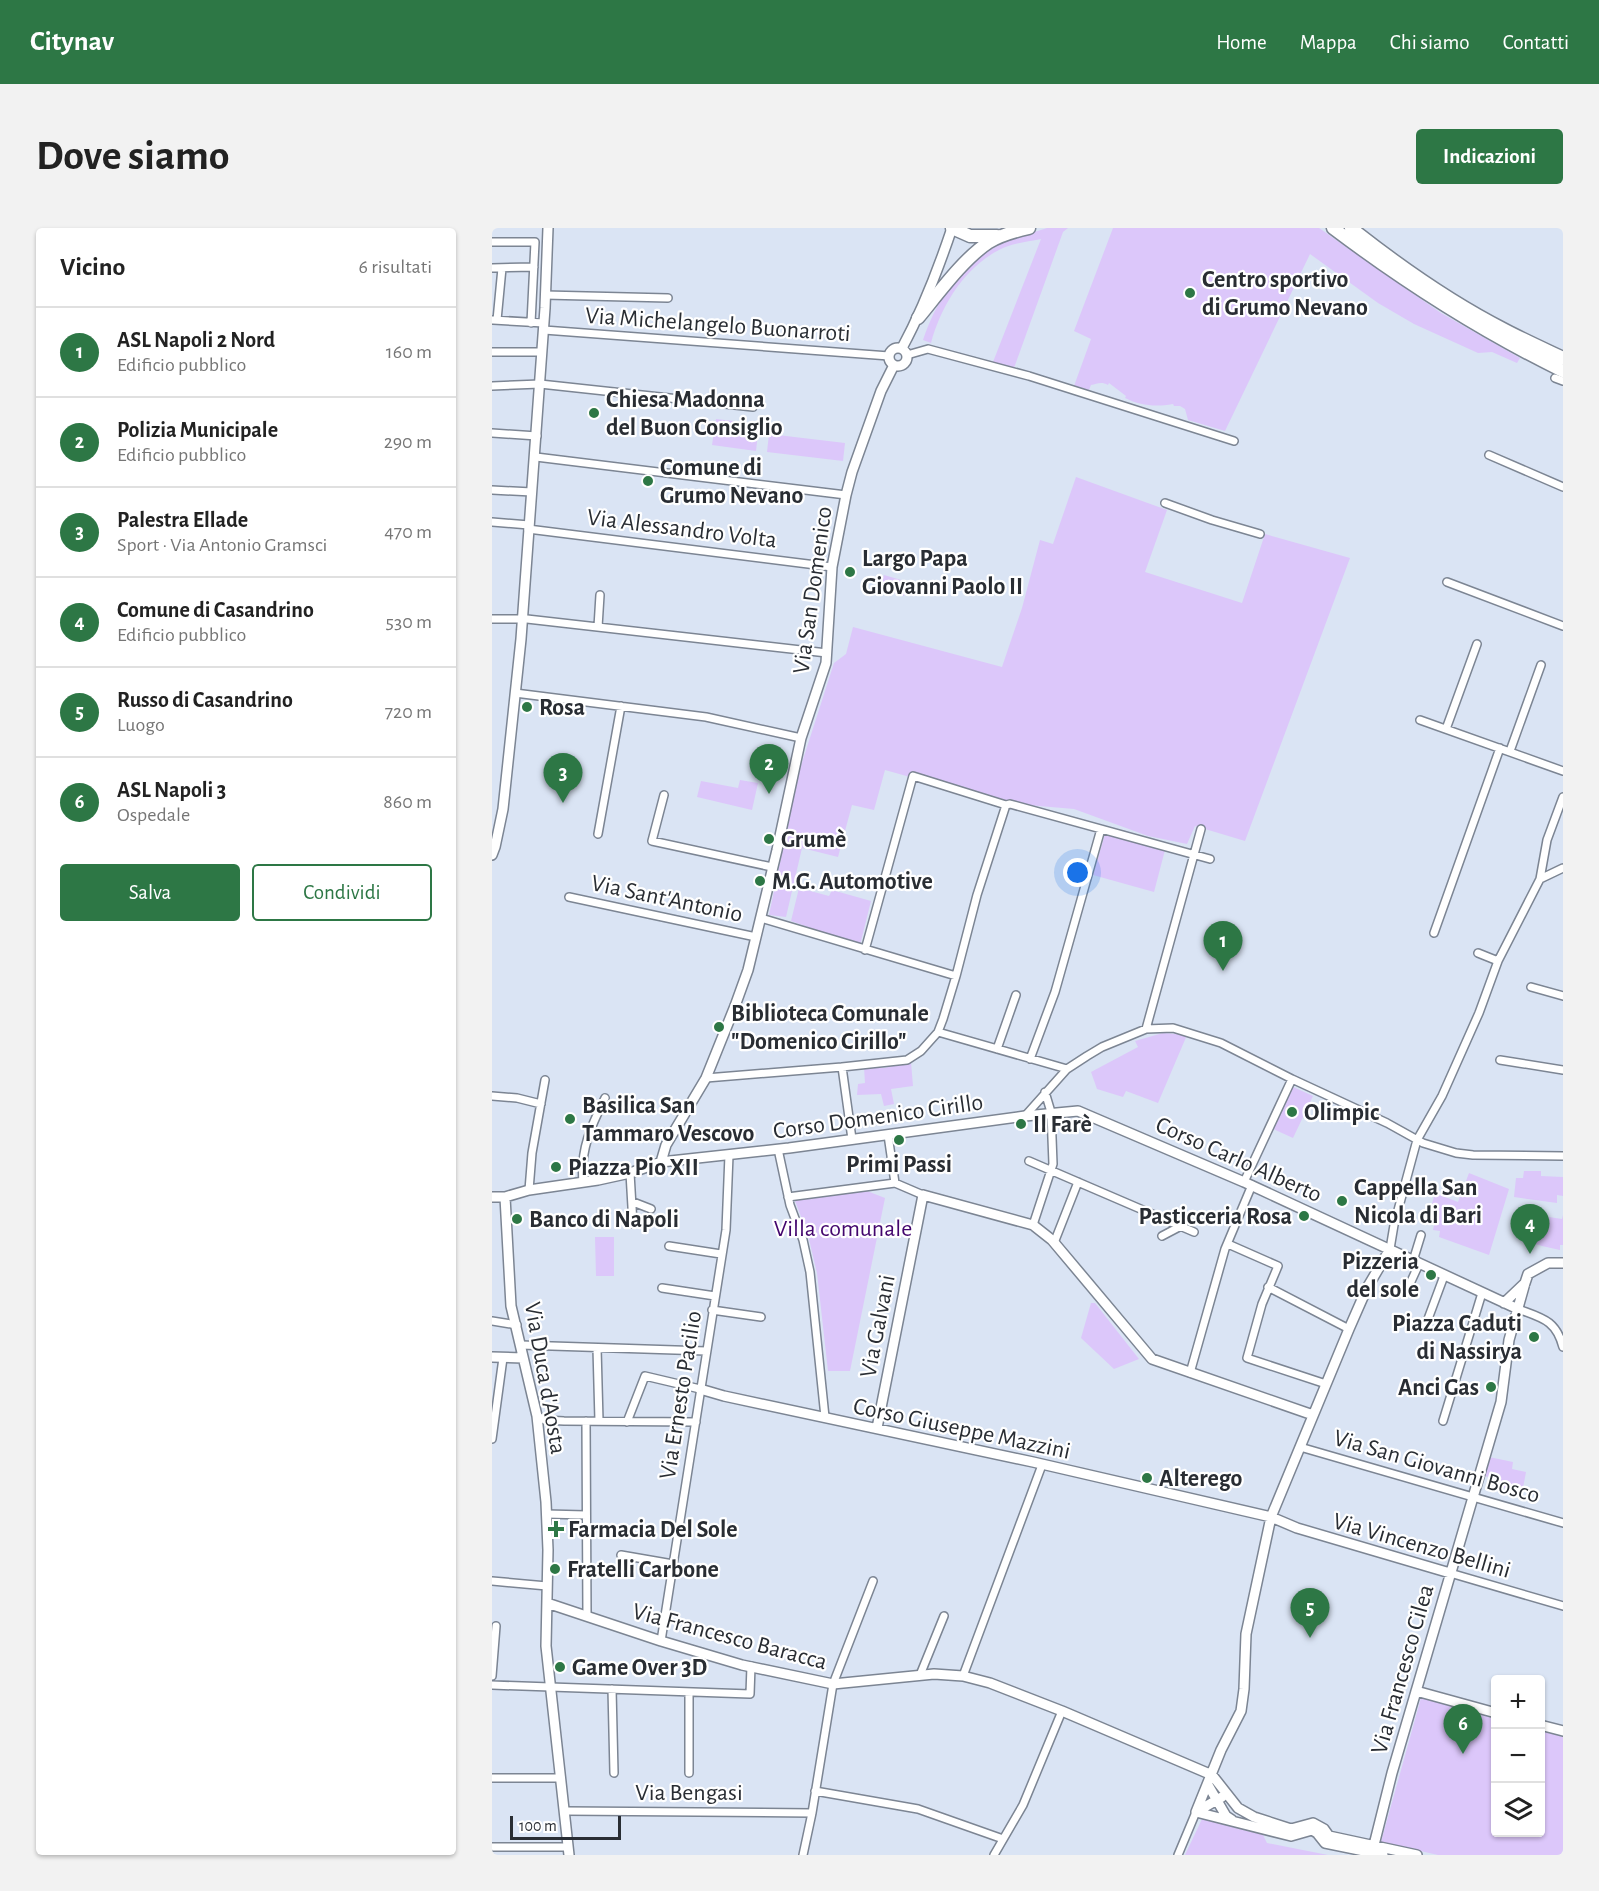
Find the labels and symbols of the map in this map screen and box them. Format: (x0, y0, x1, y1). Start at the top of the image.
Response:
place label: Centro sportivo di Grumo Nevano (1202, 268, 1368, 320)
marker: Centro sportivo di Grumo Nevano (1183, 286, 1197, 300)
street label: Via Michelangelo Buonarroti (584, 304, 852, 346)
place label: Chiesa Madonna del Buon Consiglio (606, 388, 783, 440)
marker: Chiesa Madonna del Buon Consiglio (587, 406, 601, 420)
place label: Comune di Grumo Nevano (660, 456, 804, 508)
marker: Comune di Grumo Nevano (641, 474, 655, 488)
street label: Via Alessandro Volta (586, 505, 778, 553)
street label: Via San Domenico (789, 505, 837, 675)
place label: Largo Papa Giovanni Paolo II (862, 547, 1023, 599)
marker: Largo Papa Giovanni Paolo II (843, 565, 857, 579)
place label: Rosa (539, 696, 585, 720)
marker: Rosa (520, 700, 534, 714)
pin: 2 (750, 744, 788, 794)
pin: 3 (544, 754, 582, 803)
place label: Grumè (781, 828, 846, 852)
marker: Grumè (762, 832, 776, 846)
your location (1063, 858, 1092, 887)
place label: M.G. Automotive (772, 870, 933, 894)
street label: Via Sant'Antonio (589, 871, 745, 927)
marker: M.G. Automotive (753, 874, 767, 888)
pin: 1 (1204, 922, 1242, 971)
place label: Biblioteca Comunale "Domenico Cirillo" (731, 1002, 929, 1054)
marker: Biblioteca Comunale "Domenico Cirillo" (712, 1020, 726, 1034)
street label: Corso Domenico Cirillo (772, 1090, 985, 1144)
place label: Basilica San Tammaro Vescovo (582, 1094, 754, 1146)
place label: Olimpic (1304, 1101, 1379, 1125)
marker: Olimpic (1285, 1105, 1299, 1119)
marker: Basilica San Tammaro Vescovo (563, 1112, 577, 1126)
place label: Il Farè (1033, 1113, 1092, 1137)
street label: Corso Carlo Alberto (1152, 1113, 1325, 1207)
marker: Il Farè (1014, 1117, 1028, 1131)
marker: Primi Passi (892, 1133, 906, 1147)
place label: Primi Passi (846, 1153, 952, 1177)
place label: Piazza Pio XII (568, 1156, 699, 1180)
marker: Piazza Pio XII (549, 1160, 563, 1174)
place label: Cappella San Nicola di Bari (1354, 1176, 1482, 1228)
marker: Cappella San Nicola di Bari (1335, 1194, 1349, 1208)
pin: 4 (1510, 1204, 1550, 1254)
place label: Pasticceria Rosa (1139, 1205, 1292, 1229)
place label: Banco di Napoli (529, 1208, 679, 1232)
marker: Pasticceria Rosa (1297, 1209, 1311, 1223)
marker: Banco di Napoli (510, 1212, 524, 1226)
park label: Villa comunale (774, 1217, 912, 1241)
place label: Pizzeria del sole (1342, 1250, 1419, 1302)
marker: Pizzeria del sole (1424, 1268, 1438, 1282)
street label: Via Galvani (856, 1273, 900, 1380)
street label: Via Duca d'Aosta (520, 1300, 570, 1456)
street label: Via Ernesto Pacilio (656, 1309, 706, 1481)
place label: Piazza Caduti di Nassirya (1392, 1312, 1522, 1364)
marker: Piazza Caduti di Nassirya (1527, 1330, 1541, 1344)
place label: Anci Gas (1398, 1376, 1479, 1400)
marker: Anci Gas (1484, 1380, 1498, 1394)
street label: Corso Giuseppe Mazzini (851, 1394, 1073, 1464)
street label: Via San Giovanni Bosco (1331, 1426, 1543, 1508)
place label: Alterego (1159, 1467, 1243, 1491)
marker: Alterego (1140, 1471, 1154, 1485)
street label: Via Vincenzo Bellini (1330, 1509, 1513, 1583)
place label: Farmacia Del Sole (568, 1518, 738, 1542)
marker: Farmacia Del Sole (549, 1522, 563, 1536)
place label: Fratelli Carbone (567, 1558, 719, 1582)
marker: Fratelli Carbone (548, 1562, 562, 1576)
street label: Via Francesco Cilea (1367, 1582, 1439, 1757)
pin: 5 (1290, 1588, 1330, 1638)
street label: Via Francesco Baracca (630, 1599, 830, 1675)
place label: Game Over 3D (572, 1656, 708, 1680)
marker: Game Over 3D (553, 1660, 567, 1674)
pin: 6 (1444, 1704, 1482, 1754)
street label: Via Bengasi (635, 1781, 743, 1805)
scale bar (510, 1813, 621, 1840)

